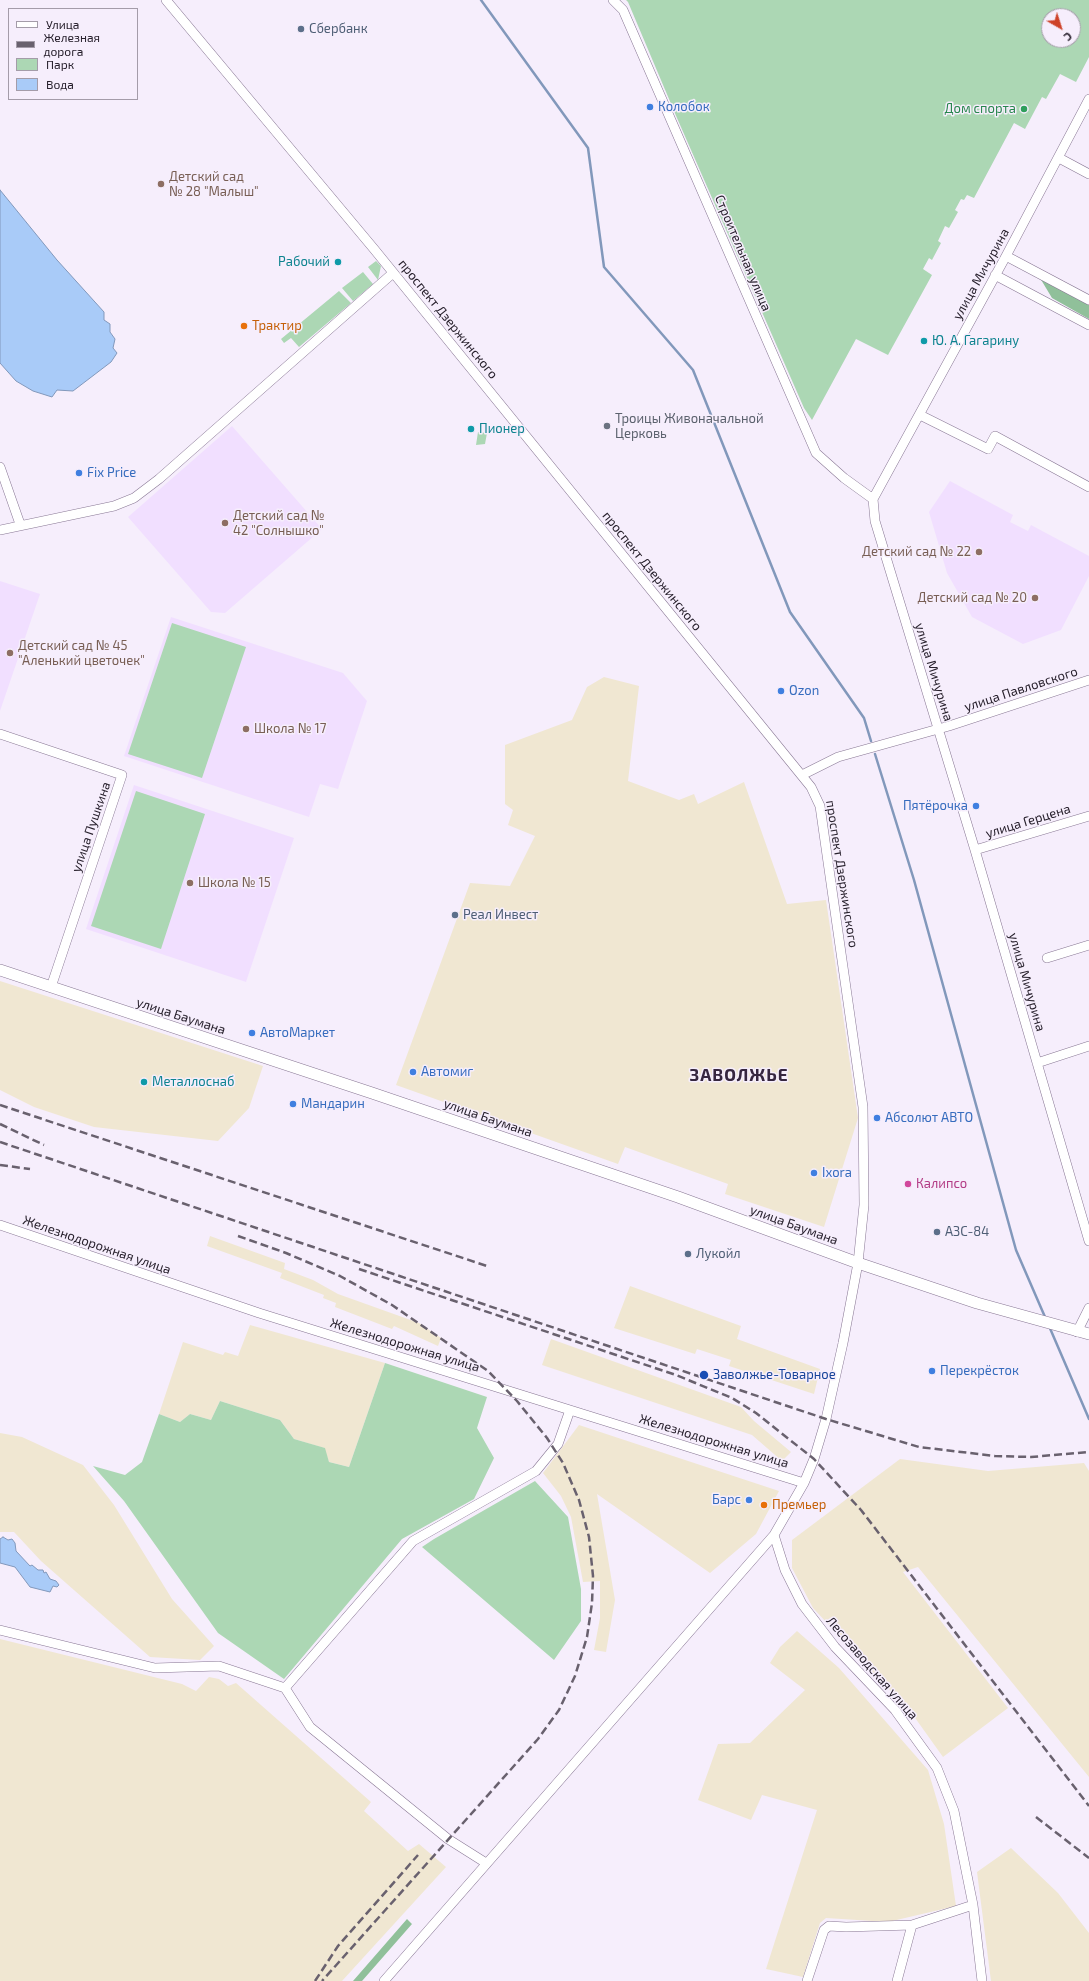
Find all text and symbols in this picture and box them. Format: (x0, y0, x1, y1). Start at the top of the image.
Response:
legend (8, 8, 138, 100)
north arrow (1041, 8, 1081, 48)
text: Улица (46, 17, 79, 31)
place label: Сбербанк (309, 21, 368, 37)
marker: Сбербанк (296, 24, 306, 34)
text: Железная дорога (43, 30, 100, 58)
text: С (1062, 30, 1075, 44)
text: Парк (46, 57, 74, 71)
text: Вода (46, 77, 74, 91)
place label: Колобок (658, 99, 710, 115)
place label: Дом спорта (945, 101, 1016, 117)
marker: Колобок (645, 102, 655, 112)
marker: Дом спорта (1019, 104, 1029, 114)
place label: Детский сад № 28 "Малыш" (169, 169, 259, 200)
marker: Детский сад № 28 "Малыш" (156, 179, 166, 189)
street label: Строительная улица (711, 193, 775, 313)
street label: улица Мичурина (949, 226, 1013, 322)
place label: Рабочий (278, 254, 330, 270)
street label: проспект Дзержинского (395, 256, 501, 382)
marker: Рабочий (333, 257, 343, 267)
place label: Трактир (252, 318, 302, 334)
marker: Трактир (239, 321, 249, 331)
place label: Ю. А. Гагарину (932, 333, 1019, 349)
marker: Ю. А. Гагарину (919, 336, 929, 346)
place label: Троицы Живоначальной Церковь (615, 411, 764, 442)
place label: Пионер (479, 421, 525, 437)
marker: Троицы Живоначальной Церковь (602, 421, 612, 431)
marker: Пионер (466, 424, 476, 434)
place label: Fix Price (87, 465, 136, 481)
marker: Fix Price (74, 468, 84, 478)
place label: Детский сад № 42 "Солнышко" (233, 508, 325, 539)
street label: проспект Дзержинского (599, 508, 705, 634)
marker: Детский сад № 42 "Солнышко" (220, 518, 230, 528)
place label: Детский сад № 22 (862, 544, 971, 560)
marker: Детский сад № 22 (974, 547, 984, 557)
place label: Детский сад № 20 (917, 590, 1027, 606)
marker: Детский сад № 20 (1030, 593, 1040, 603)
street label: улица Мичурина (912, 621, 956, 723)
place label: Детский сад № 45 "Аленький цветочек" (18, 638, 145, 669)
marker: Детский сад № 45 "Аленький цветочек" (5, 648, 15, 658)
street label: улица Павловского (962, 663, 1080, 715)
place label: Ozon (789, 683, 819, 699)
marker: Ozon (776, 686, 786, 696)
place label: Школа № 17 (254, 721, 326, 737)
marker: Школа № 17 (241, 724, 251, 734)
street label: улица Пушкина (68, 780, 114, 874)
place label: Пятёрочка (903, 798, 968, 814)
street label: проспект Дзержинского (823, 799, 861, 949)
marker: Пятёрочка (971, 801, 981, 811)
street label: улица Герцена (984, 801, 1072, 841)
place label: Школа № 15 (198, 875, 271, 891)
marker: Школа № 15 (185, 878, 195, 888)
place label: Реал Инвест (463, 907, 538, 923)
marker: Реал Инвест (450, 910, 460, 920)
street label: улица Мичурина (1005, 931, 1049, 1033)
street label: улица Баумана (134, 994, 228, 1038)
place label: АвтоМаркет (260, 1025, 335, 1041)
marker: АвтоМаркет (247, 1028, 257, 1038)
place label: Автомиг (421, 1064, 473, 1080)
district label: ЗАВОЛЖЬЕ (689, 1065, 789, 1085)
marker: Автомиг (408, 1067, 418, 1077)
place label: Металлоснаб (152, 1074, 234, 1090)
marker: Металлоснаб (139, 1077, 149, 1087)
place label: Мандарин (301, 1096, 365, 1112)
street label: улица Баумана (442, 1096, 534, 1140)
marker: Мандарин (288, 1099, 298, 1109)
place label: Абсолют АВТО (885, 1110, 973, 1126)
marker: Абсолют АВТО (872, 1113, 882, 1123)
place label: Ixora (822, 1165, 852, 1181)
marker: Ixora (809, 1168, 819, 1178)
place label: Калипсо (916, 1176, 967, 1192)
marker: Калипсо (903, 1179, 913, 1189)
street label: улица Баумана (748, 1202, 840, 1248)
street label: Железнодорожная улица (21, 1212, 173, 1278)
place label: АЗС-84 (945, 1224, 989, 1240)
marker: АЗС-84 (932, 1227, 942, 1237)
place label: Лукойл (696, 1246, 741, 1262)
marker: Лукойл (683, 1249, 693, 1259)
street label: Железнодорожная улица (328, 1315, 482, 1375)
place label: Перекрёсток (940, 1363, 1019, 1379)
marker: Перекрёсток (927, 1366, 937, 1376)
place label: Заволжье-Товарное (713, 1367, 836, 1383)
marker: Заволжье-Товарное (698, 1369, 710, 1381)
street label: Железнодорожная улица (637, 1411, 791, 1471)
place label: Барс (712, 1492, 741, 1508)
marker: Барс (744, 1495, 754, 1505)
place label: Премьер (772, 1497, 826, 1513)
marker: Премьер (759, 1500, 769, 1510)
street label: Лесозаводская улица (823, 1613, 921, 1723)

